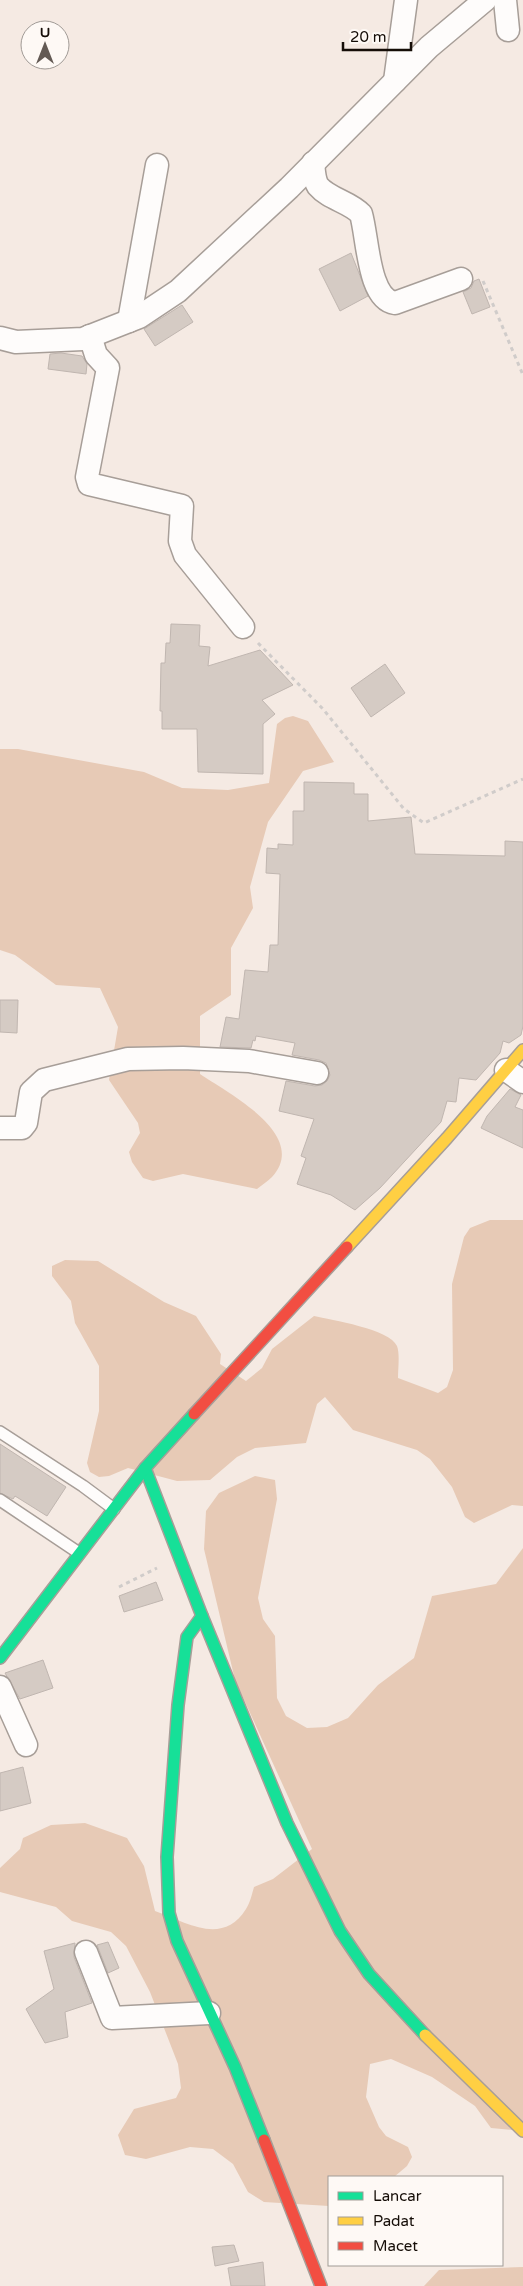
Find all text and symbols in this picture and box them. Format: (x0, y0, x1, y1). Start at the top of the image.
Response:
north arrow (20, 20, 70, 70)
scale bar (343, 20, 410, 52)
text: U (40, 24, 50, 41)
text: 20 m (350, 28, 387, 46)
legend (328, 2176, 503, 2266)
text: Lancar (373, 2187, 422, 2205)
text: Padat (373, 2212, 415, 2230)
text: Macet (373, 2237, 418, 2255)

